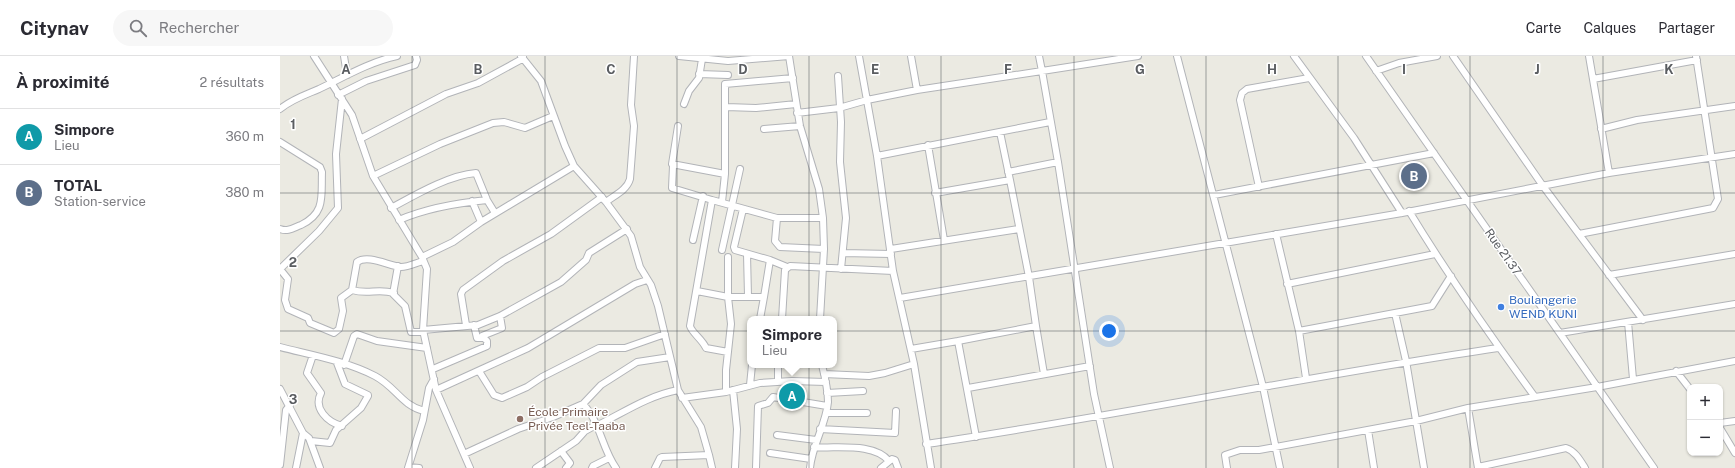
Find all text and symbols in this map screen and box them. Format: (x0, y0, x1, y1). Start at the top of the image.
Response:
search box (113, 10, 393, 46)
text: Citynav (20, 17, 89, 39)
icon: search (127, 17, 149, 39)
text: Rechercher (159, 19, 239, 36)
text: Carte (1526, 20, 1562, 36)
text: Calques (1584, 20, 1636, 36)
text: Partager (1658, 20, 1715, 36)
text: A (341, 62, 351, 77)
text: B (474, 62, 483, 77)
text: C (606, 62, 616, 77)
text: D (738, 62, 748, 77)
text: E (871, 62, 879, 77)
text: F (1004, 62, 1012, 77)
text: G (1135, 62, 1145, 77)
text: H (1267, 62, 1277, 77)
text: I (1402, 62, 1406, 77)
text: J (1534, 62, 1540, 77)
text: K (1664, 62, 1674, 77)
text: À proximité (16, 72, 110, 92)
text: 2 résultats (200, 75, 264, 90)
text: 1 (290, 117, 296, 132)
text: Simpore (54, 121, 114, 138)
text: A (24, 129, 34, 144)
text: 360 m (226, 129, 264, 144)
text: Lieu (54, 138, 80, 153)
pin: B (1401, 161, 1427, 191)
text: TOTAL (54, 177, 102, 194)
text: B (25, 185, 33, 200)
text: 380 m (225, 185, 264, 200)
text: Station-service (54, 194, 146, 209)
street label: Rue 21.37 (1482, 226, 1524, 278)
text: 2 (289, 255, 297, 270)
place label: Boulangerie WEND KUNI (1509, 293, 1577, 321)
marker: Boulangerie WEND KUNI (1496, 302, 1506, 312)
popup (747, 316, 837, 368)
your location (1099, 321, 1119, 341)
text: Simpore (762, 326, 822, 343)
text: Lieu (762, 343, 787, 358)
pin: A (779, 381, 805, 411)
map controls (1687, 384, 1723, 456)
button: + (1687, 384, 1723, 420)
text: 3 (289, 392, 298, 407)
place label: École Primaire Privée Teel-Taaba (528, 405, 625, 433)
marker: École Primaire Privée Teel-Taaba (515, 414, 525, 424)
button: − (1687, 420, 1723, 456)

